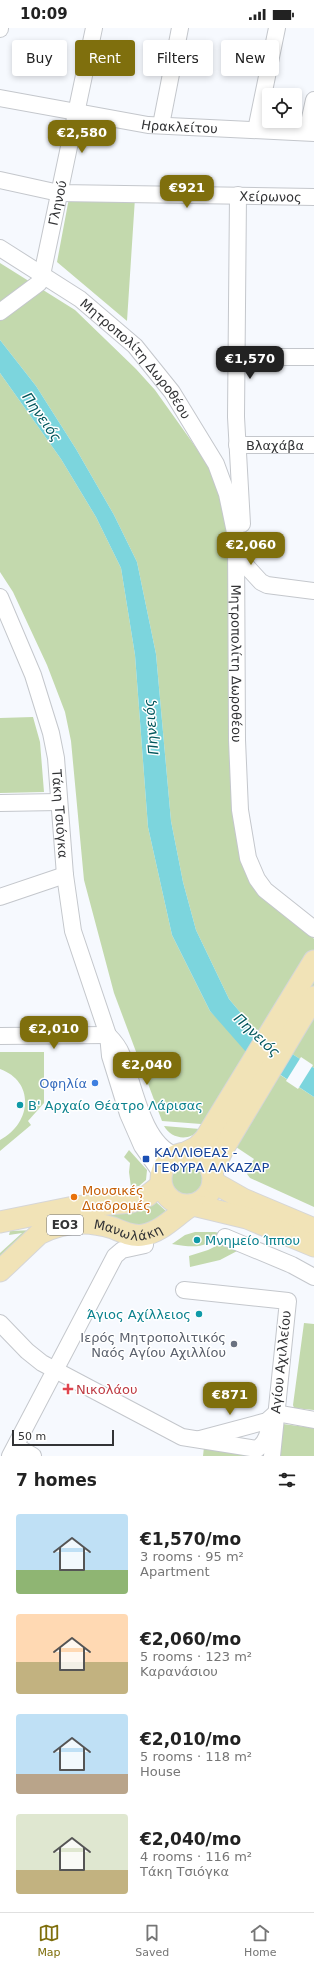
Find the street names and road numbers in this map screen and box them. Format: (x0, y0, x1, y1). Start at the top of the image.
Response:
street label: Ηρακλείτου (140, 116, 218, 136)
street label: Γληνού (45, 179, 69, 227)
street label: Χείρωνος (239, 188, 302, 204)
street label: Μητροπολίτη Δωροθέου (77, 295, 194, 421)
street label: Βλαχάβα (246, 438, 304, 453)
street label: Μητροπολίτη Δωροθέου (229, 584, 245, 743)
street label: Τάκη Τσιόγκα (49, 768, 71, 859)
road number: ΕΟ3 (47, 1215, 83, 1235)
street label: Μανωλάκη (93, 1216, 165, 1243)
street label: Αγίου Αχιλλείου (268, 1310, 294, 1414)

